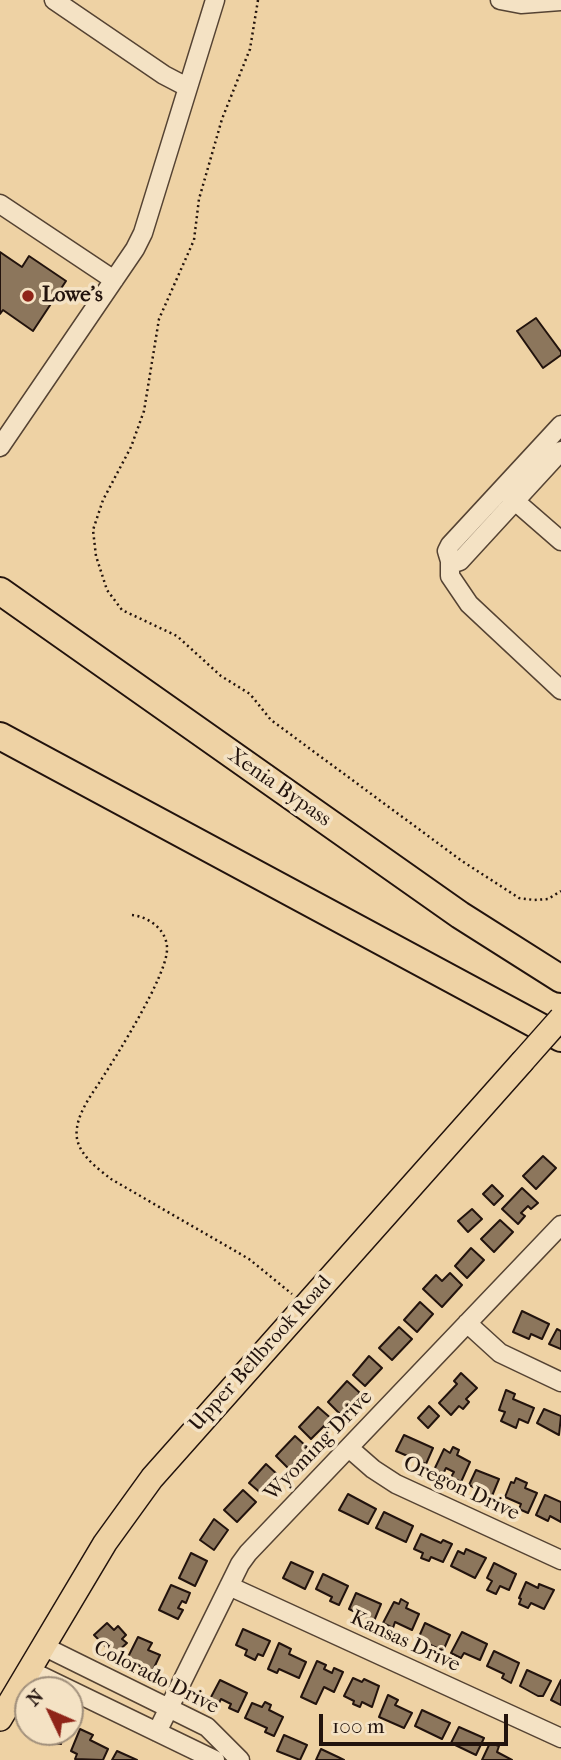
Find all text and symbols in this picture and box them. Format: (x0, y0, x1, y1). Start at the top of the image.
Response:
place label: Lowe's (42, 283, 103, 309)
marker: Lowe's (20, 288, 36, 304)
street label: Xenia Bypass (222, 743, 336, 833)
street label: Upper Bellbrook Road (184, 1271, 338, 1437)
street label: Wyoming Drive (260, 1385, 378, 1507)
street label: Oregon Drive (399, 1451, 523, 1527)
street label: Kansas Drive (346, 1606, 464, 1678)
street label: Colorado Drive (89, 1636, 223, 1720)
north arrow (14, 1676, 84, 1746)
text: N (22, 1685, 48, 1711)
scale bar (323, 1700, 512, 1744)
text: 100 m (332, 1714, 385, 1738)

